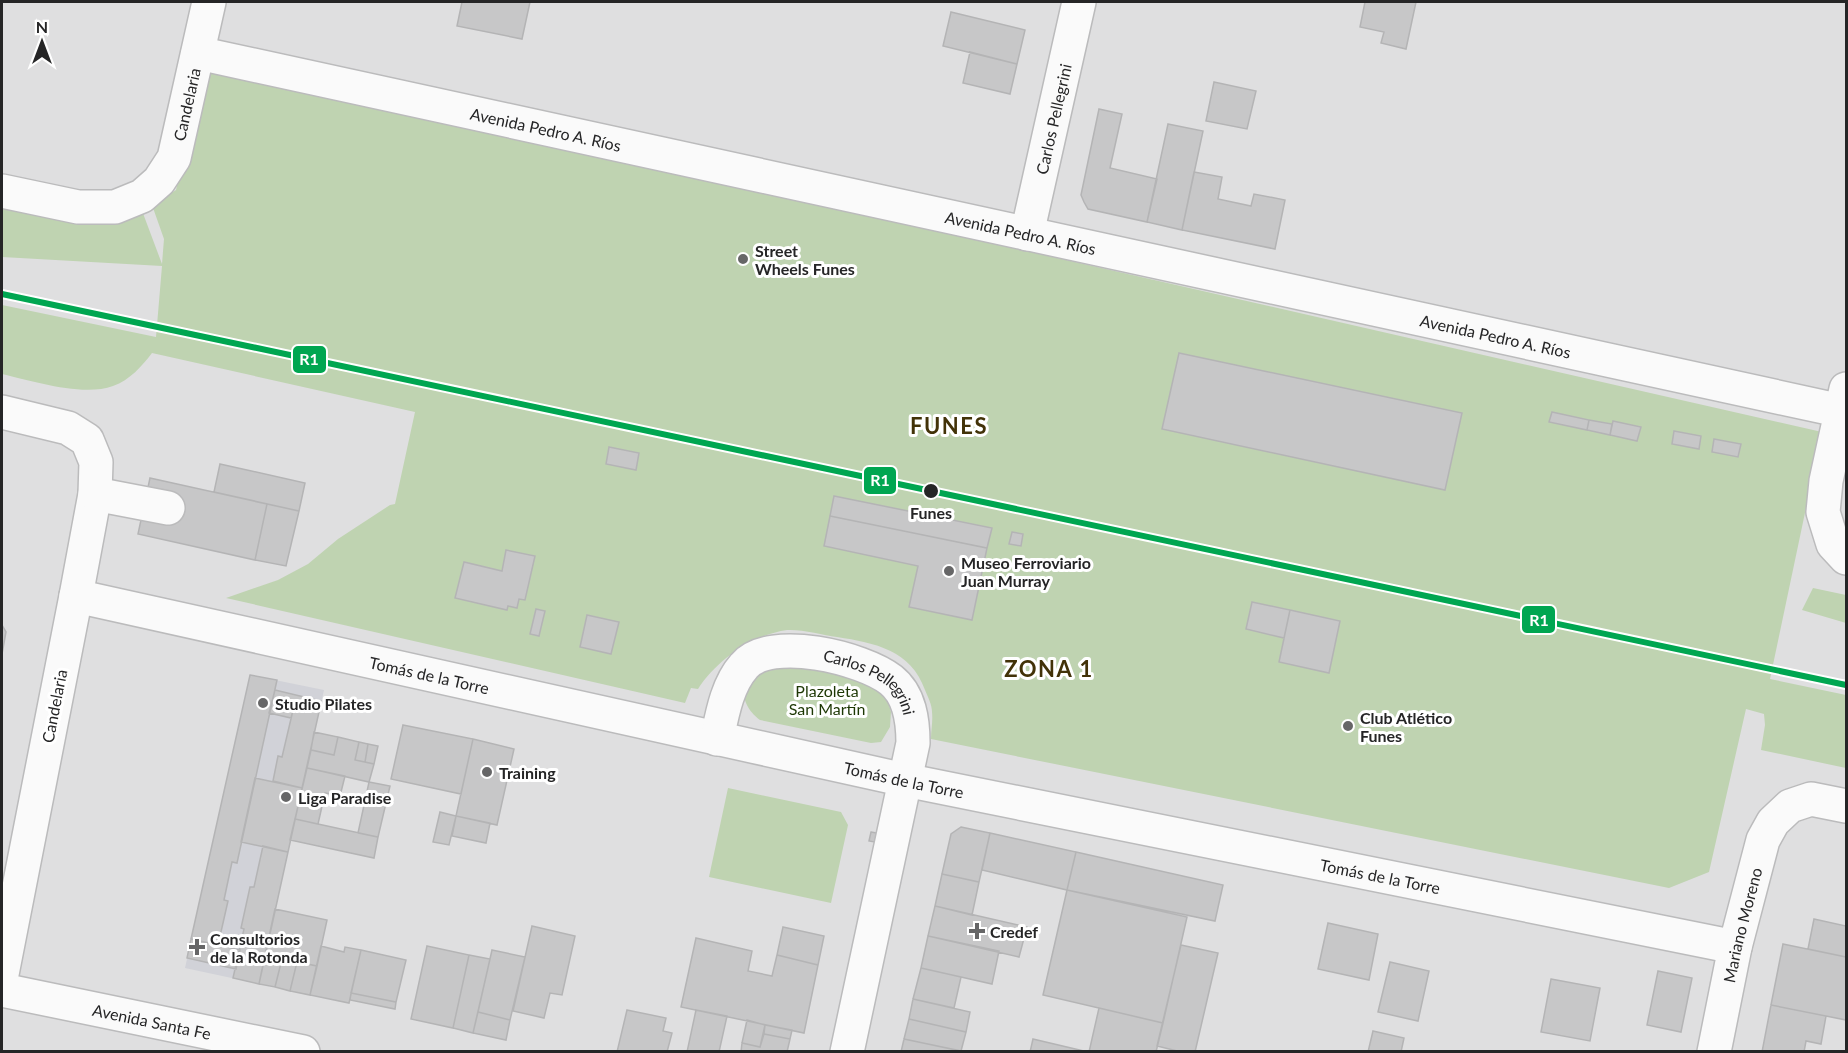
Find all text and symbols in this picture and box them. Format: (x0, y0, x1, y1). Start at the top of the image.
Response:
north arrow (12, 12, 72, 72)
text: N (36, 17, 48, 36)
street label: Carlos Pellegrini (1031, 62, 1074, 176)
street label: Candelaria (169, 66, 203, 143)
street label: Avenida Pedro A. Ríos (469, 103, 623, 154)
street label: Avenida Pedro A. Ríos (944, 207, 1098, 258)
place label: Street Wheels Funes (755, 241, 855, 278)
marker: Street Wheels Funes (736, 252, 750, 266)
street label: Avenida Pedro A. Ríos (1418, 310, 1573, 361)
line badge: R1 (292, 345, 327, 374)
text: R1 (299, 349, 319, 368)
district label: FUNES (910, 412, 988, 439)
line badge: R1 (863, 466, 897, 495)
text: R1 (870, 470, 890, 489)
marker: Funes (922, 482, 940, 500)
place label: Funes (910, 503, 952, 522)
place label: Museo Ferroviario Juan Murray (961, 553, 1091, 590)
marker: Museo Ferroviario Juan Murray (942, 564, 956, 578)
line badge: R1 (1521, 605, 1556, 634)
text: R1 (1529, 610, 1549, 629)
street label: Carlos Pellegrini (822, 645, 920, 717)
street label: Tomás de la Torre (368, 652, 491, 697)
district label: ZONA 1 (1004, 655, 1094, 682)
street label: Candelaria (38, 668, 70, 744)
park label: Plazoleta San Martín (789, 681, 865, 718)
place label: Studio Pilates (275, 694, 372, 713)
marker: Studio Pilates (256, 696, 270, 710)
place label: Club Atlético Funes (1360, 708, 1452, 745)
marker: Club Atlético Funes (1341, 719, 1355, 733)
street label: Tomás de la Torre (842, 757, 966, 801)
place label: Training (499, 763, 556, 782)
marker: Training (480, 765, 494, 779)
place label: Liga Paradise (298, 788, 392, 807)
marker: Liga Paradise (279, 790, 293, 804)
street label: Tomás de la Torre (1319, 854, 1442, 897)
street label: Mariano Moreno (1719, 865, 1765, 984)
marker: Credef (968, 922, 986, 940)
place label: Credef (990, 922, 1038, 941)
place label: Consultorios de la Rotonda (210, 929, 308, 966)
marker: Consultorios de la Rotonda (188, 938, 206, 956)
street label: Avenida Santa Fe (91, 999, 213, 1042)

